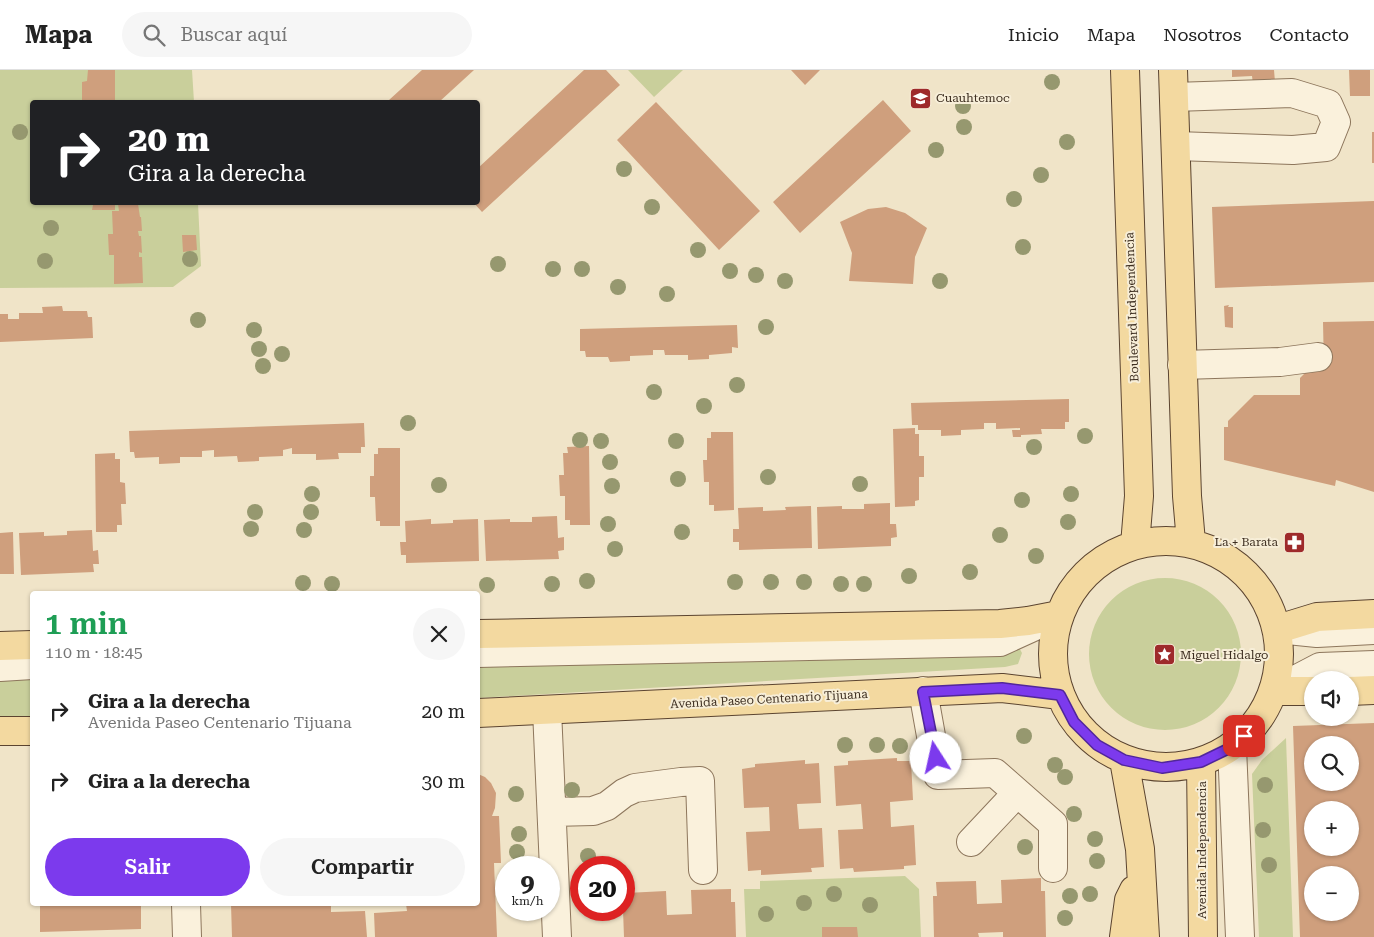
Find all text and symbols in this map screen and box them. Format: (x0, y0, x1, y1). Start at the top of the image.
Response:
search box (122, 12, 472, 57)
text: Mapa (25, 21, 92, 49)
icon: search (140, 21, 168, 49)
text: Buscar aquí (180, 23, 287, 46)
text: Inicio (1008, 24, 1059, 45)
text: Mapa (1087, 24, 1135, 45)
text: Nosotros (1163, 24, 1241, 45)
text: Contacto (1269, 24, 1349, 45)
school or university icon: Cuauhtemoc (908, 86, 932, 110)
place label: Cuauhtemoc (936, 91, 1010, 105)
text: 20 m (128, 119, 210, 160)
icon: right (45, 120, 110, 185)
text: Gira a la derecha (128, 161, 306, 186)
street label: Boulevard Independencia (1122, 231, 1142, 382)
pharmacy icon: La + Barata (1282, 530, 1306, 554)
place label: La + Barata (1215, 535, 1278, 549)
text: 1 min (45, 606, 128, 641)
button: close (413, 608, 465, 660)
text: 110 m · 18:45 (45, 643, 143, 662)
place icon: Miguel Hidalgo (1152, 643, 1176, 667)
place label: Miguel Hidalgo (1180, 648, 1268, 662)
map controls (1304, 671, 1359, 921)
button: sound (1304, 671, 1359, 726)
street label: Avenida Paseo Centenario Tijuana (670, 687, 869, 711)
text: Gira a la derecha (88, 690, 250, 713)
icon: right (45, 697, 73, 725)
text: 20 m (422, 700, 465, 723)
text: Avenida Paseo Centenario Tijuana (88, 713, 352, 732)
pin (1223, 715, 1265, 757)
icon: arrive (1230, 722, 1258, 750)
position arrow (909, 731, 961, 783)
button: search (1304, 736, 1359, 791)
icon: right (45, 767, 73, 795)
text: Gira a la derecha (88, 770, 250, 793)
text: 30 m (422, 770, 465, 793)
street label: Avenida Independencia (1195, 781, 1209, 919)
button: + (1304, 801, 1359, 856)
button: Salir (45, 838, 250, 896)
button: Compartir (260, 838, 465, 896)
speed limit sign: 20 (570, 856, 635, 921)
button: − (1304, 866, 1359, 921)
text: 9 (520, 868, 535, 897)
text: km/h (511, 894, 544, 908)

